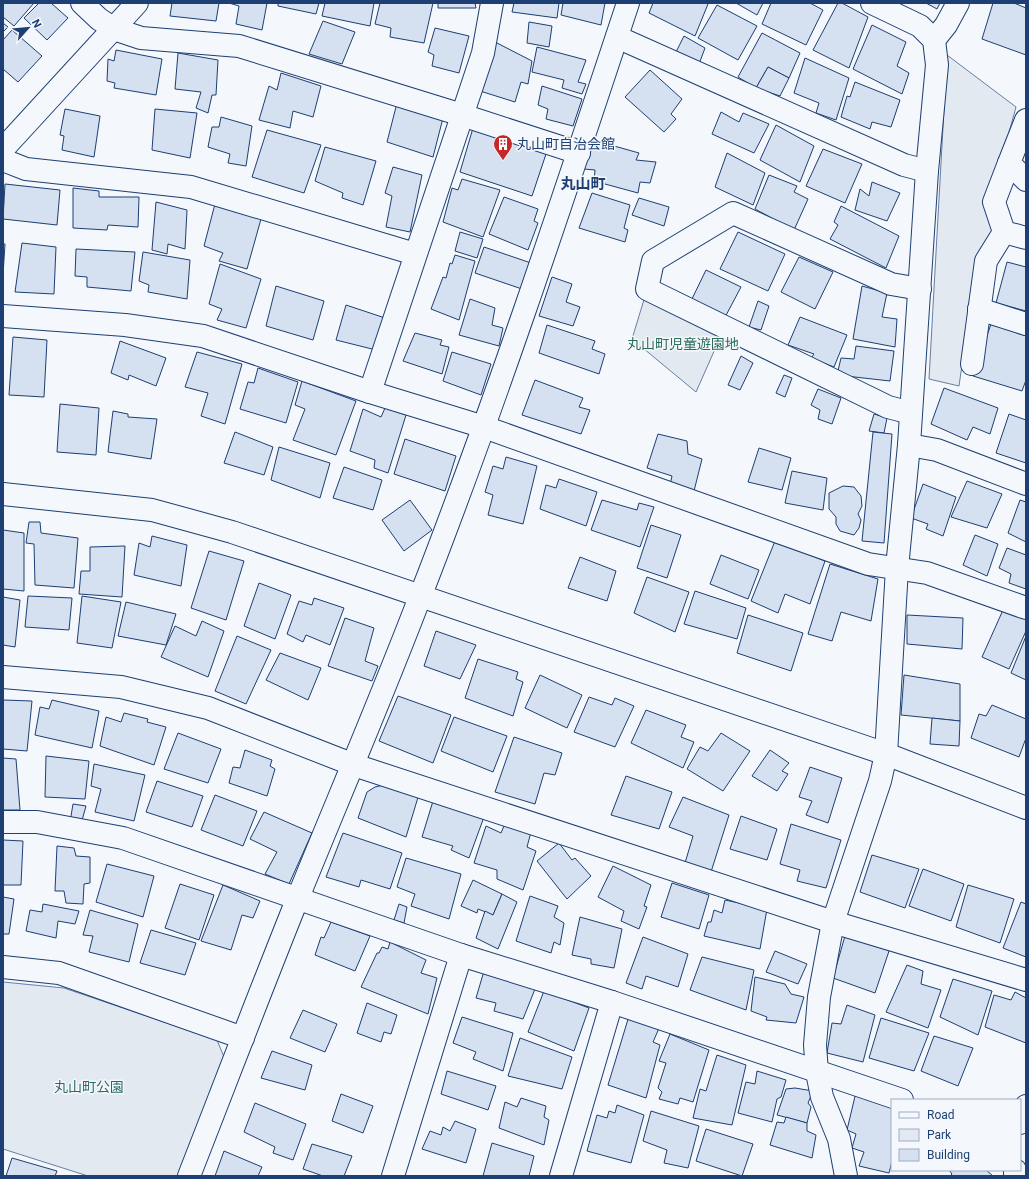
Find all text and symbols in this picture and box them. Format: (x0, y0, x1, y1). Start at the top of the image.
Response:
north arrow (8, 8, 48, 48)
text: N (29, 17, 44, 30)
building icon: 丸山町自治会館 (492, 133, 514, 161)
place label: 丸山町自治会館 (517, 136, 615, 152)
district label: 丸山町 (560, 175, 606, 193)
park label: 丸山町児童遊園地 (627, 336, 739, 352)
park label: 丸山町公園 (54, 1079, 124, 1095)
legend (891, 1099, 1021, 1171)
text: Road (927, 1108, 955, 1122)
text: Park (927, 1128, 952, 1142)
text: Building (927, 1148, 970, 1162)

